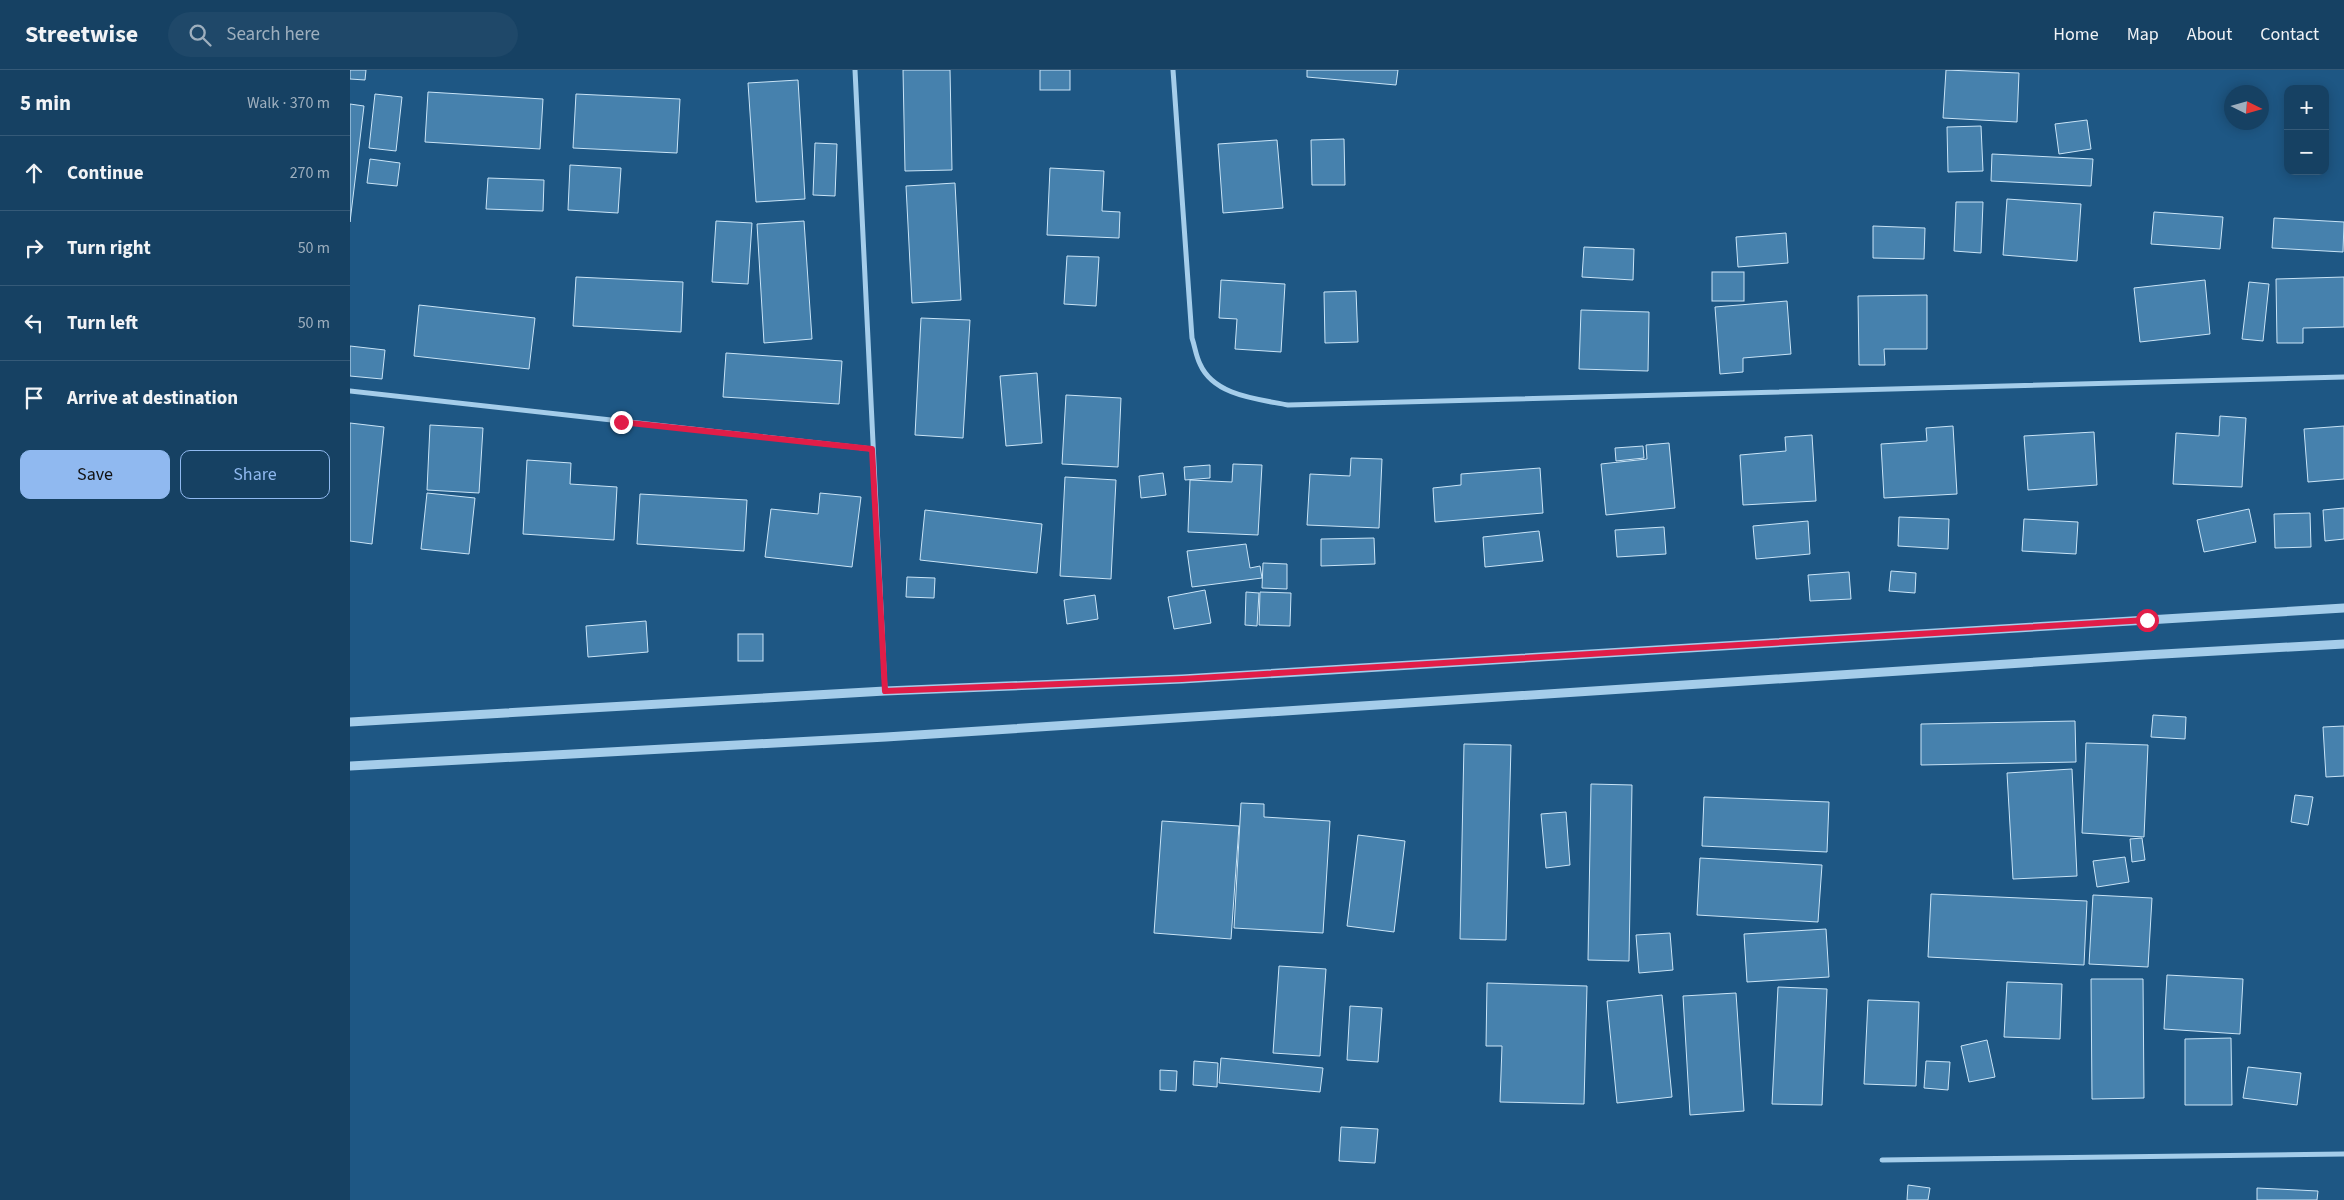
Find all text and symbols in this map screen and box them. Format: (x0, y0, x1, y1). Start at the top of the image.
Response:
search box (168, 12, 518, 57)
text: Streetwise (25, 17, 138, 52)
icon: search (186, 21, 214, 49)
text: Search here (226, 21, 320, 48)
text: Home (2053, 22, 2099, 47)
text: Map (2127, 22, 2159, 47)
text: About (2187, 22, 2232, 47)
text: Contact (2260, 22, 2319, 47)
north arrow (2224, 85, 2269, 130)
map controls (2284, 85, 2329, 175)
button: + (2284, 85, 2329, 130)
text: 5 min (20, 88, 71, 118)
text: Walk · 370 m (247, 92, 330, 114)
button: − (2284, 130, 2329, 175)
icon: ahead (20, 159, 48, 187)
text: Continue (67, 160, 144, 187)
text: 270 m (290, 162, 330, 184)
icon: right (20, 234, 48, 262)
text: Turn right (67, 235, 151, 262)
text: 50 m (298, 237, 330, 259)
icon: left (20, 309, 48, 337)
text: Turn left (67, 310, 138, 337)
text: 50 m (298, 312, 330, 334)
icon: arrive (20, 384, 48, 412)
text: Arrive at destination (67, 385, 238, 412)
route end (610, 411, 633, 434)
button: Save (20, 450, 170, 499)
button: Share (180, 450, 330, 499)
route start (2136, 609, 2159, 632)

